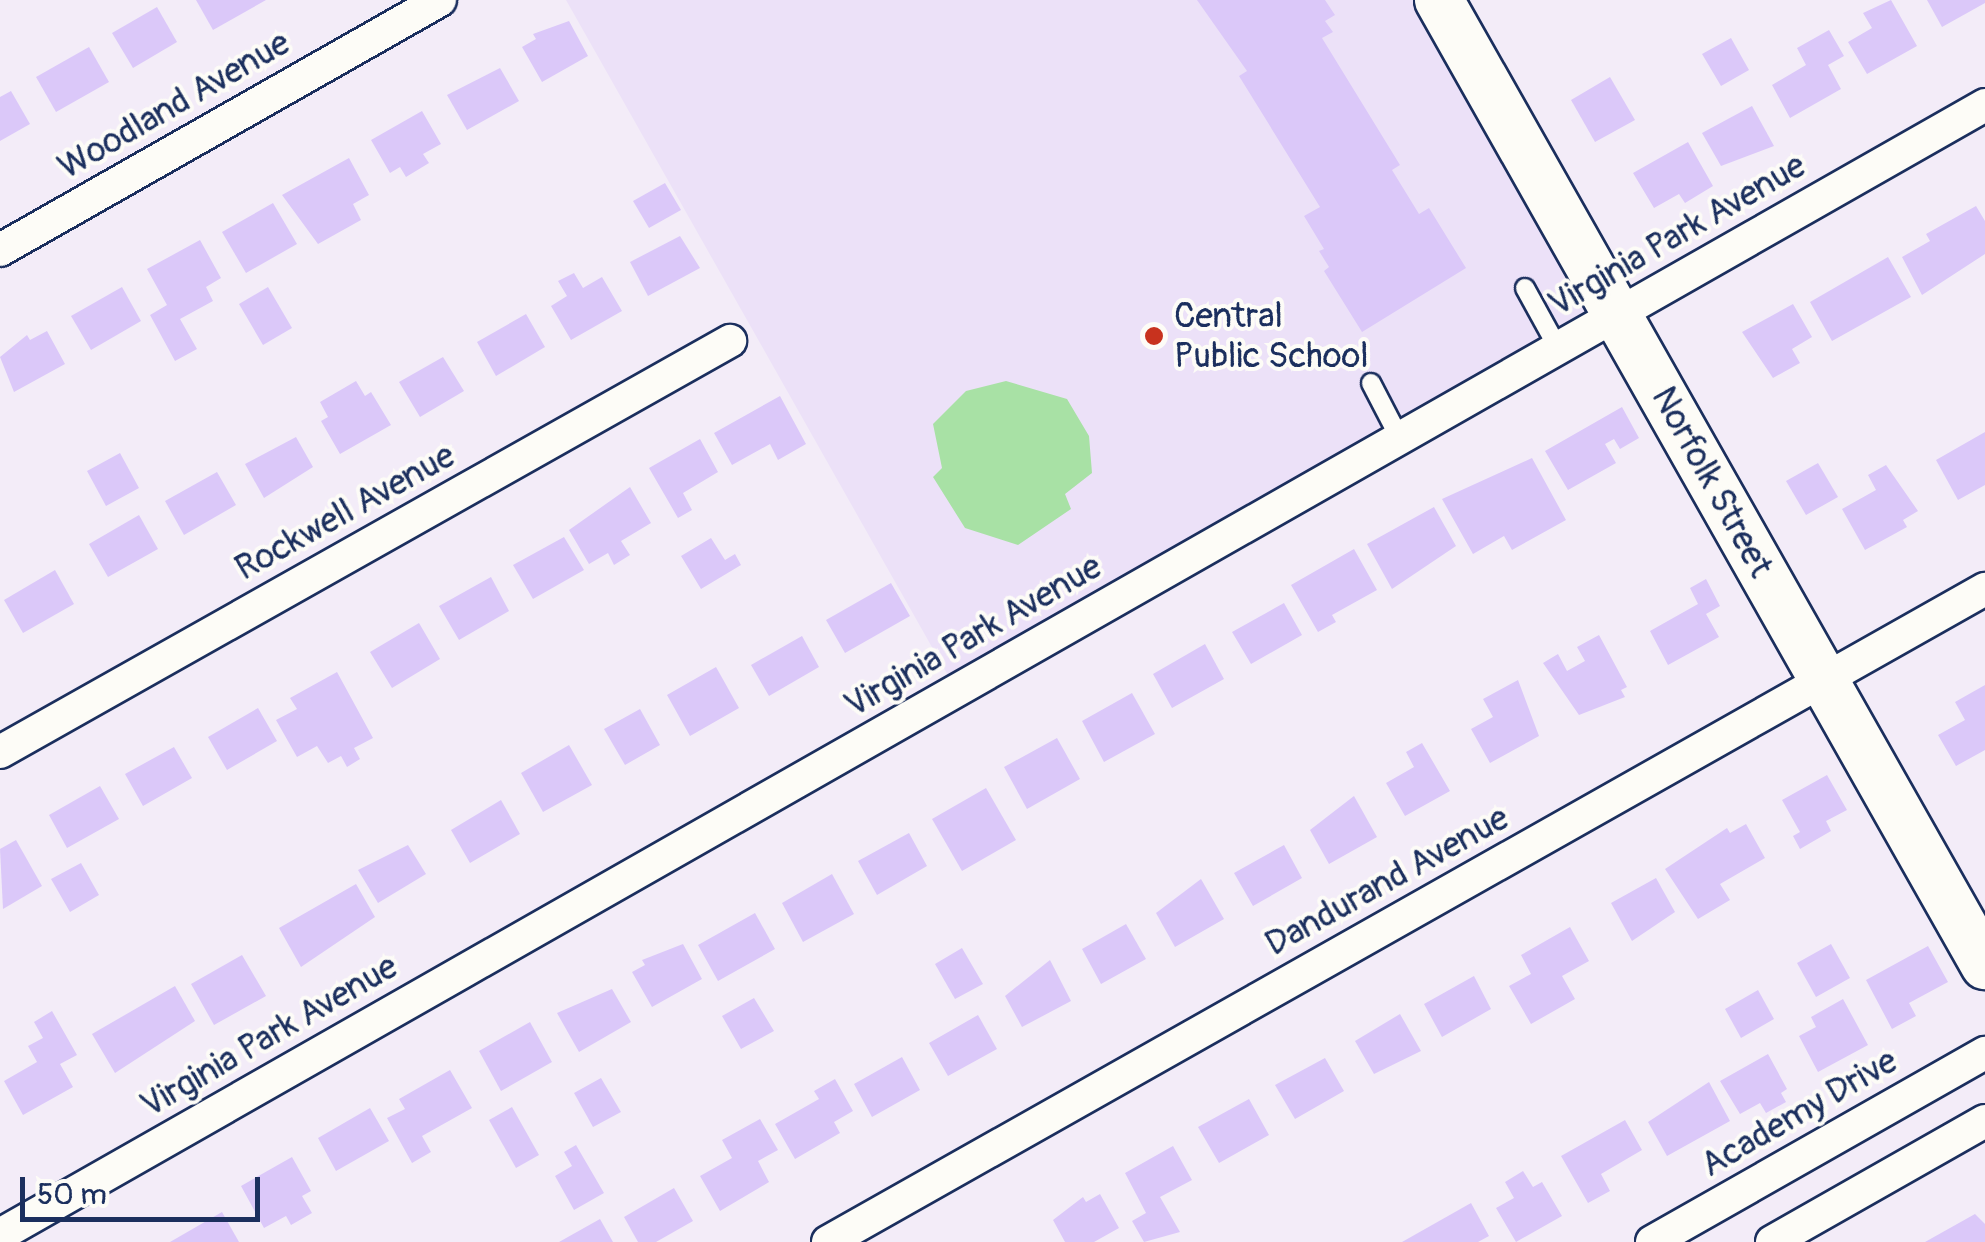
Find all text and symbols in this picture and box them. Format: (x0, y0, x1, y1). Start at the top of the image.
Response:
street label: Woodland Avenue (51, 22, 297, 188)
street label: Virginia Park Avenue (1541, 144, 1813, 326)
place label: Central Public School (1174, 295, 1369, 377)
marker: Central Public School (1143, 325, 1165, 347)
street label: Norfolk Street (1642, 379, 1782, 585)
street label: Rockwell Avenue (228, 434, 462, 590)
street label: Virginia Park Avenue (837, 545, 1109, 727)
street label: Dandurand Avenue (1258, 797, 1516, 965)
street label: Virginia Park Avenue (133, 945, 405, 1127)
street label: Academy Drive (1693, 1040, 1905, 1186)
scale bar (25, 1157, 265, 1219)
text: 50 m (37, 1176, 107, 1213)

